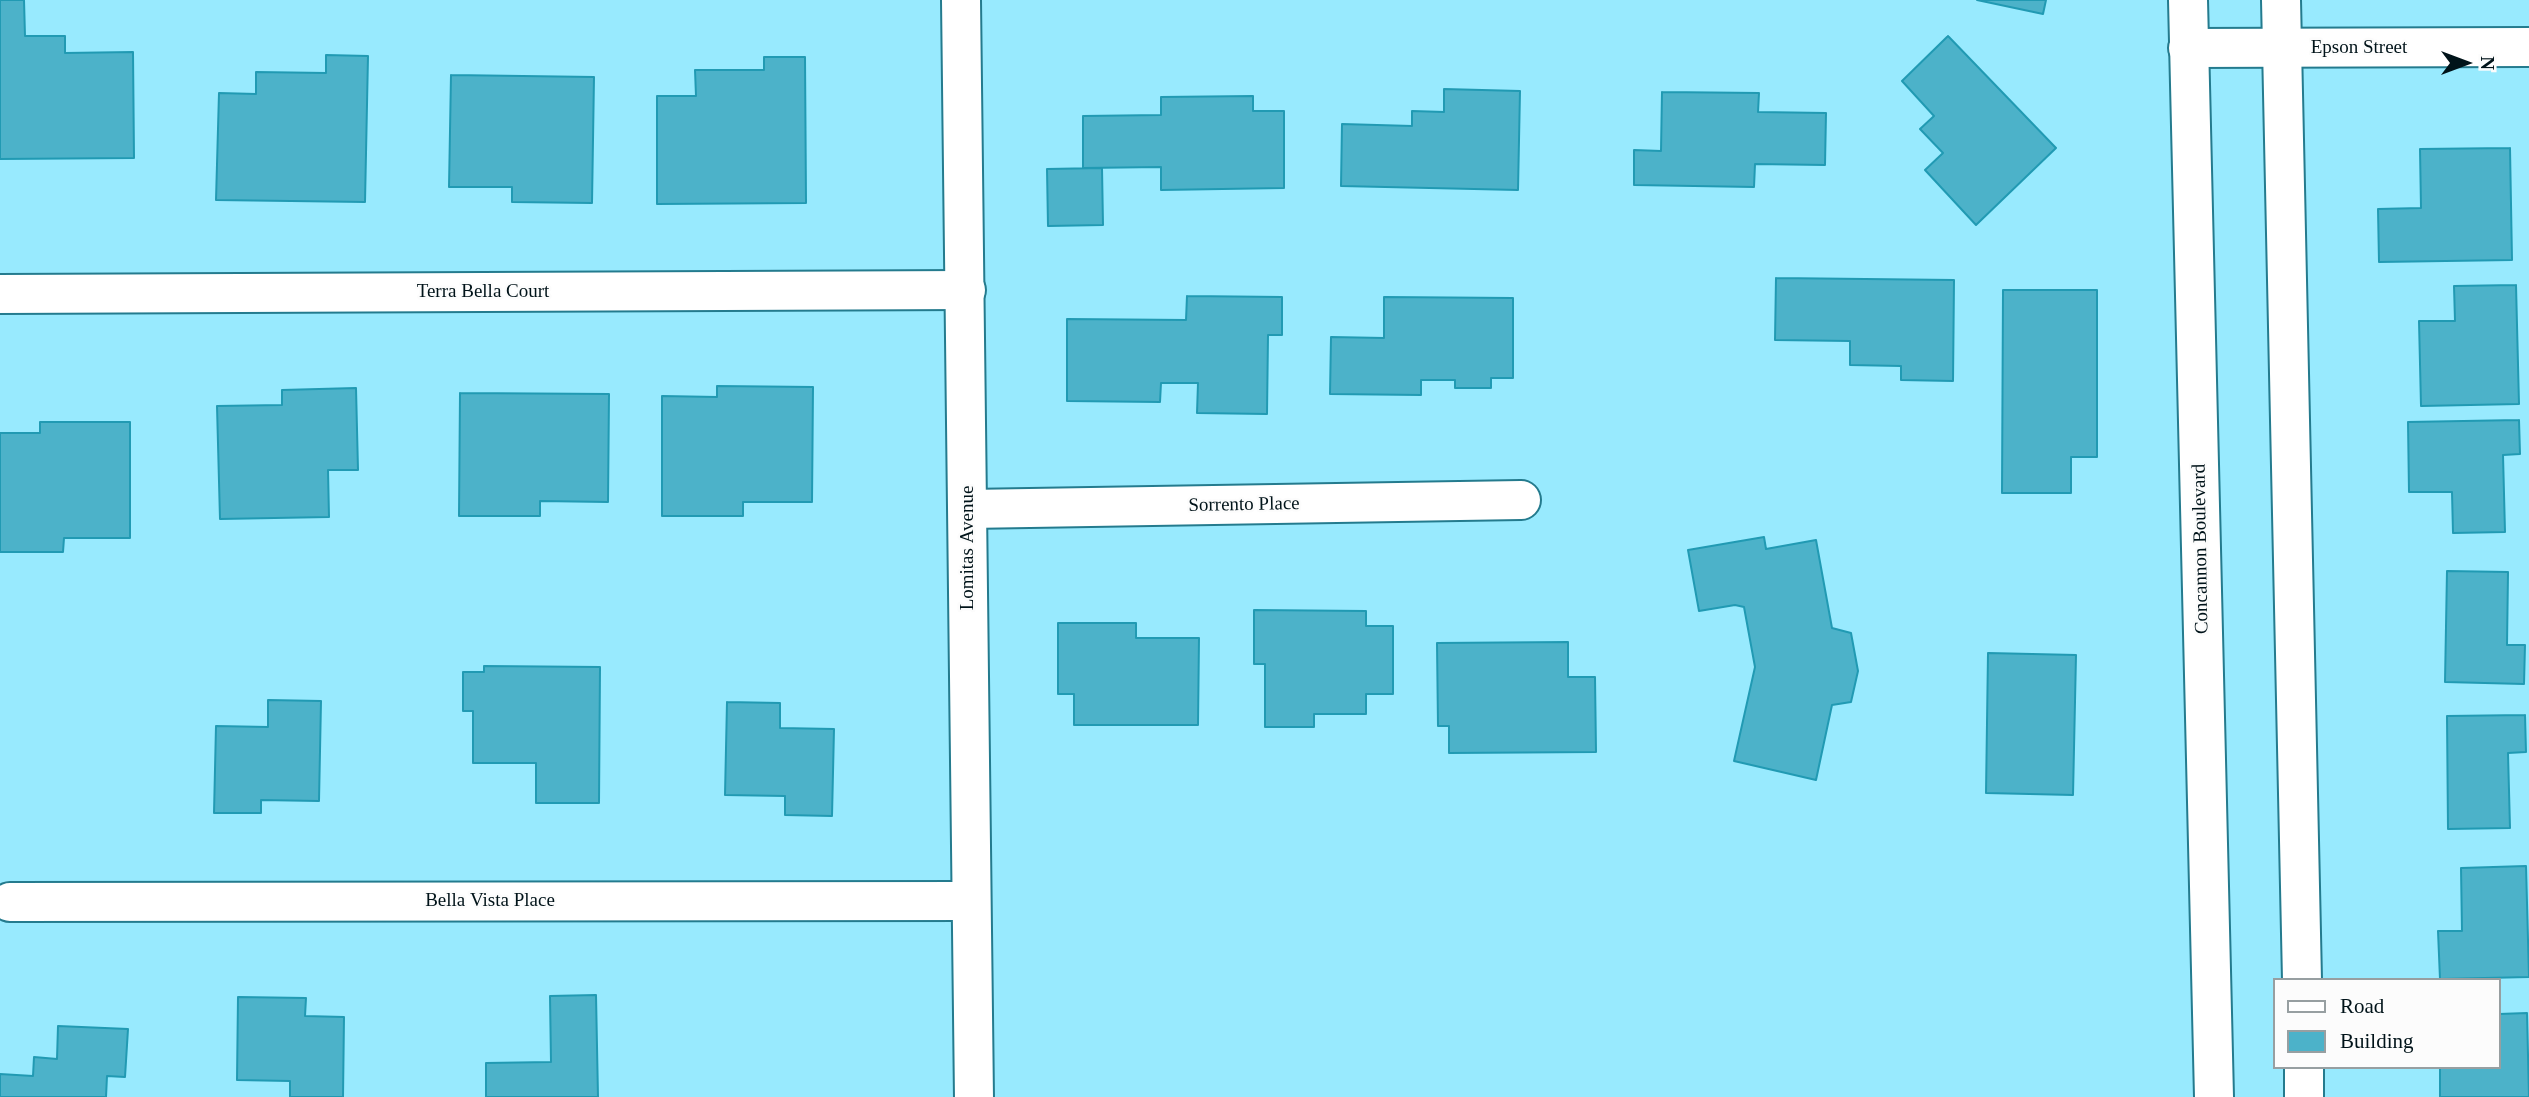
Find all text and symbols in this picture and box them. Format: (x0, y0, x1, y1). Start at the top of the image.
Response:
north arrow (2431, 28, 2501, 98)
street label: Epson Street (2311, 37, 2407, 59)
text: N (2477, 56, 2498, 70)
street label: Terra Bella Court (417, 281, 549, 303)
street label: Concannon Boulevard (2188, 464, 2214, 634)
street label: Lomitas Avenue (957, 486, 979, 610)
street label: Sorrento Place (1188, 493, 1300, 517)
street label: Bella Vista Place (425, 890, 555, 912)
legend (2274, 978, 2501, 1069)
text: Road (2340, 994, 2384, 1018)
text: Building (2340, 1029, 2414, 1053)

